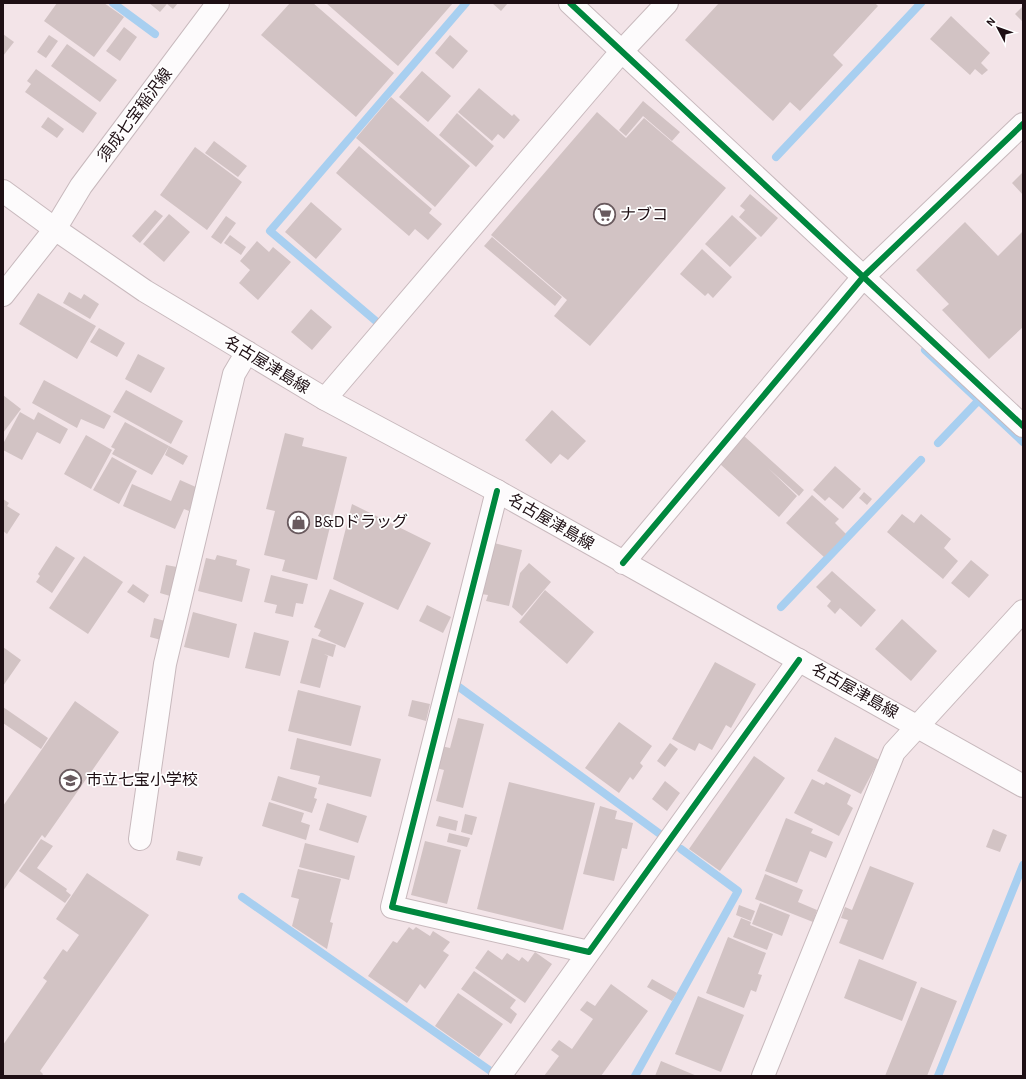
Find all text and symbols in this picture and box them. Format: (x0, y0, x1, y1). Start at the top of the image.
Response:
north arrow (978, 8, 1018, 48)
text: N (984, 15, 997, 28)
street label: 須成七宝稲沢線 (94, 65, 175, 165)
supermarket icon: ナブコ (591, 202, 617, 228)
place label: ナブコ (620, 206, 668, 223)
street label: 名古屋津島線 (222, 333, 313, 397)
street label: 名古屋津島線 (505, 490, 597, 553)
shop icon: B&Dドラッグ (285, 509, 311, 535)
place label: B&Dドラッグ (314, 513, 408, 530)
street label: 名古屋津島線 (809, 660, 901, 721)
school or university icon: 市立七宝小学校 (58, 767, 84, 793)
place label: 市立七宝小学校 (86, 771, 198, 788)

